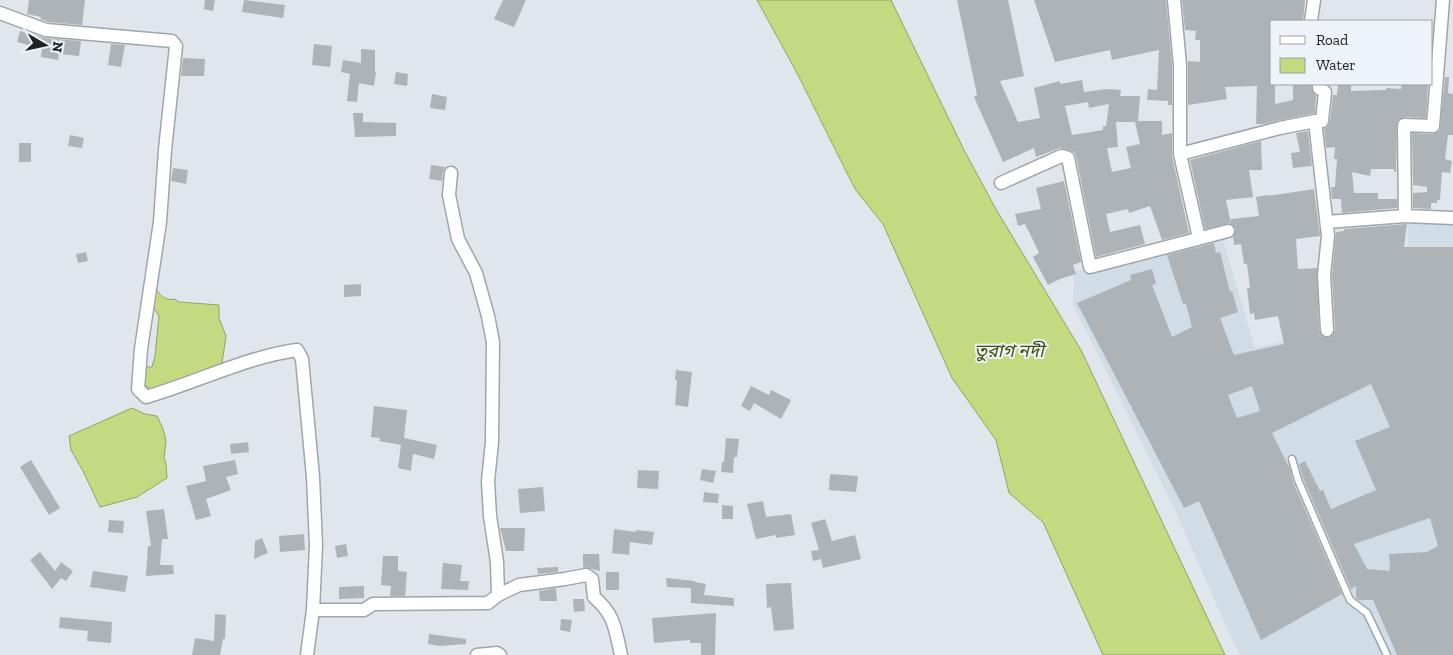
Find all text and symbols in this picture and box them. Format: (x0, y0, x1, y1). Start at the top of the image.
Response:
north arrow (20, 20, 70, 70)
legend (1270, 20, 1433, 85)
text: Road (1316, 31, 1349, 49)
text: N (48, 40, 67, 54)
text: Water (1316, 56, 1356, 74)
water label: তুরাগ নদী (974, 340, 1047, 362)

